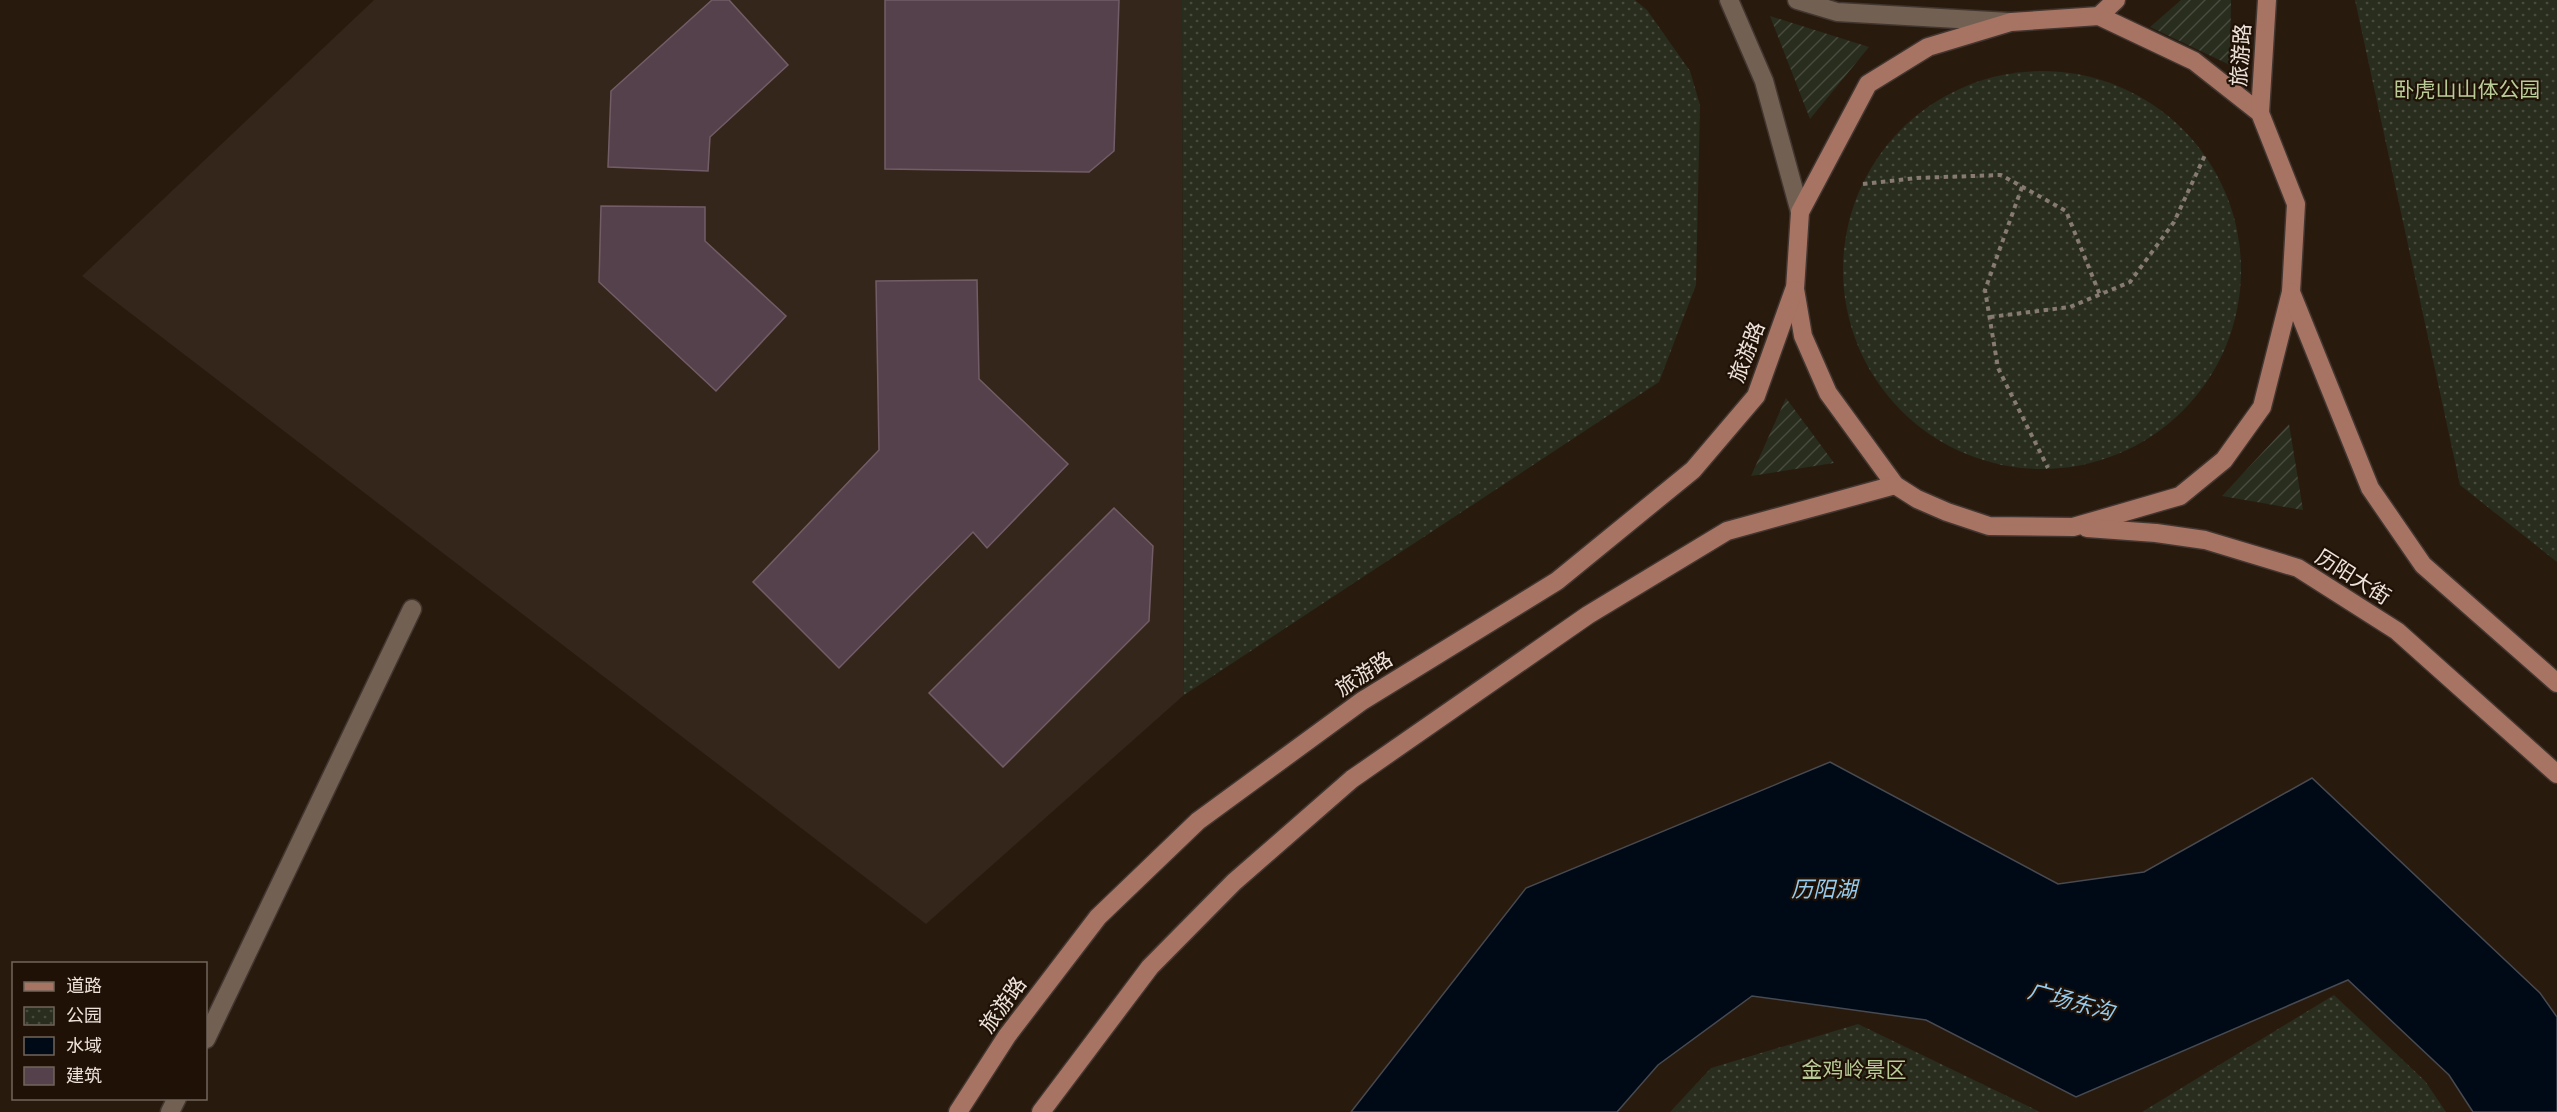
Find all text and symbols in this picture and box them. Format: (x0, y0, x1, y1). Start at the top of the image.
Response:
street label: 旅游路 (2224, 23, 2256, 87)
park label: 卧虎山山体公园 (2394, 75, 2541, 103)
street label: 旅游路 (1722, 317, 1770, 386)
street label: 历阳大街 (2310, 542, 2397, 610)
street label: 旅游路 (1329, 644, 1397, 702)
water label: 历阳湖 (1791, 874, 1860, 903)
legend (12, 962, 207, 1100)
street label: 旅游路 (972, 971, 1032, 1038)
text: 道路 (66, 974, 102, 997)
water label: 广场东沟 (2025, 975, 2119, 1026)
text: 公园 (66, 1004, 102, 1027)
text: 水域 (66, 1034, 102, 1057)
park label: 金鸡岭景区 (1802, 1055, 1907, 1083)
text: 建筑 (66, 1064, 102, 1087)

